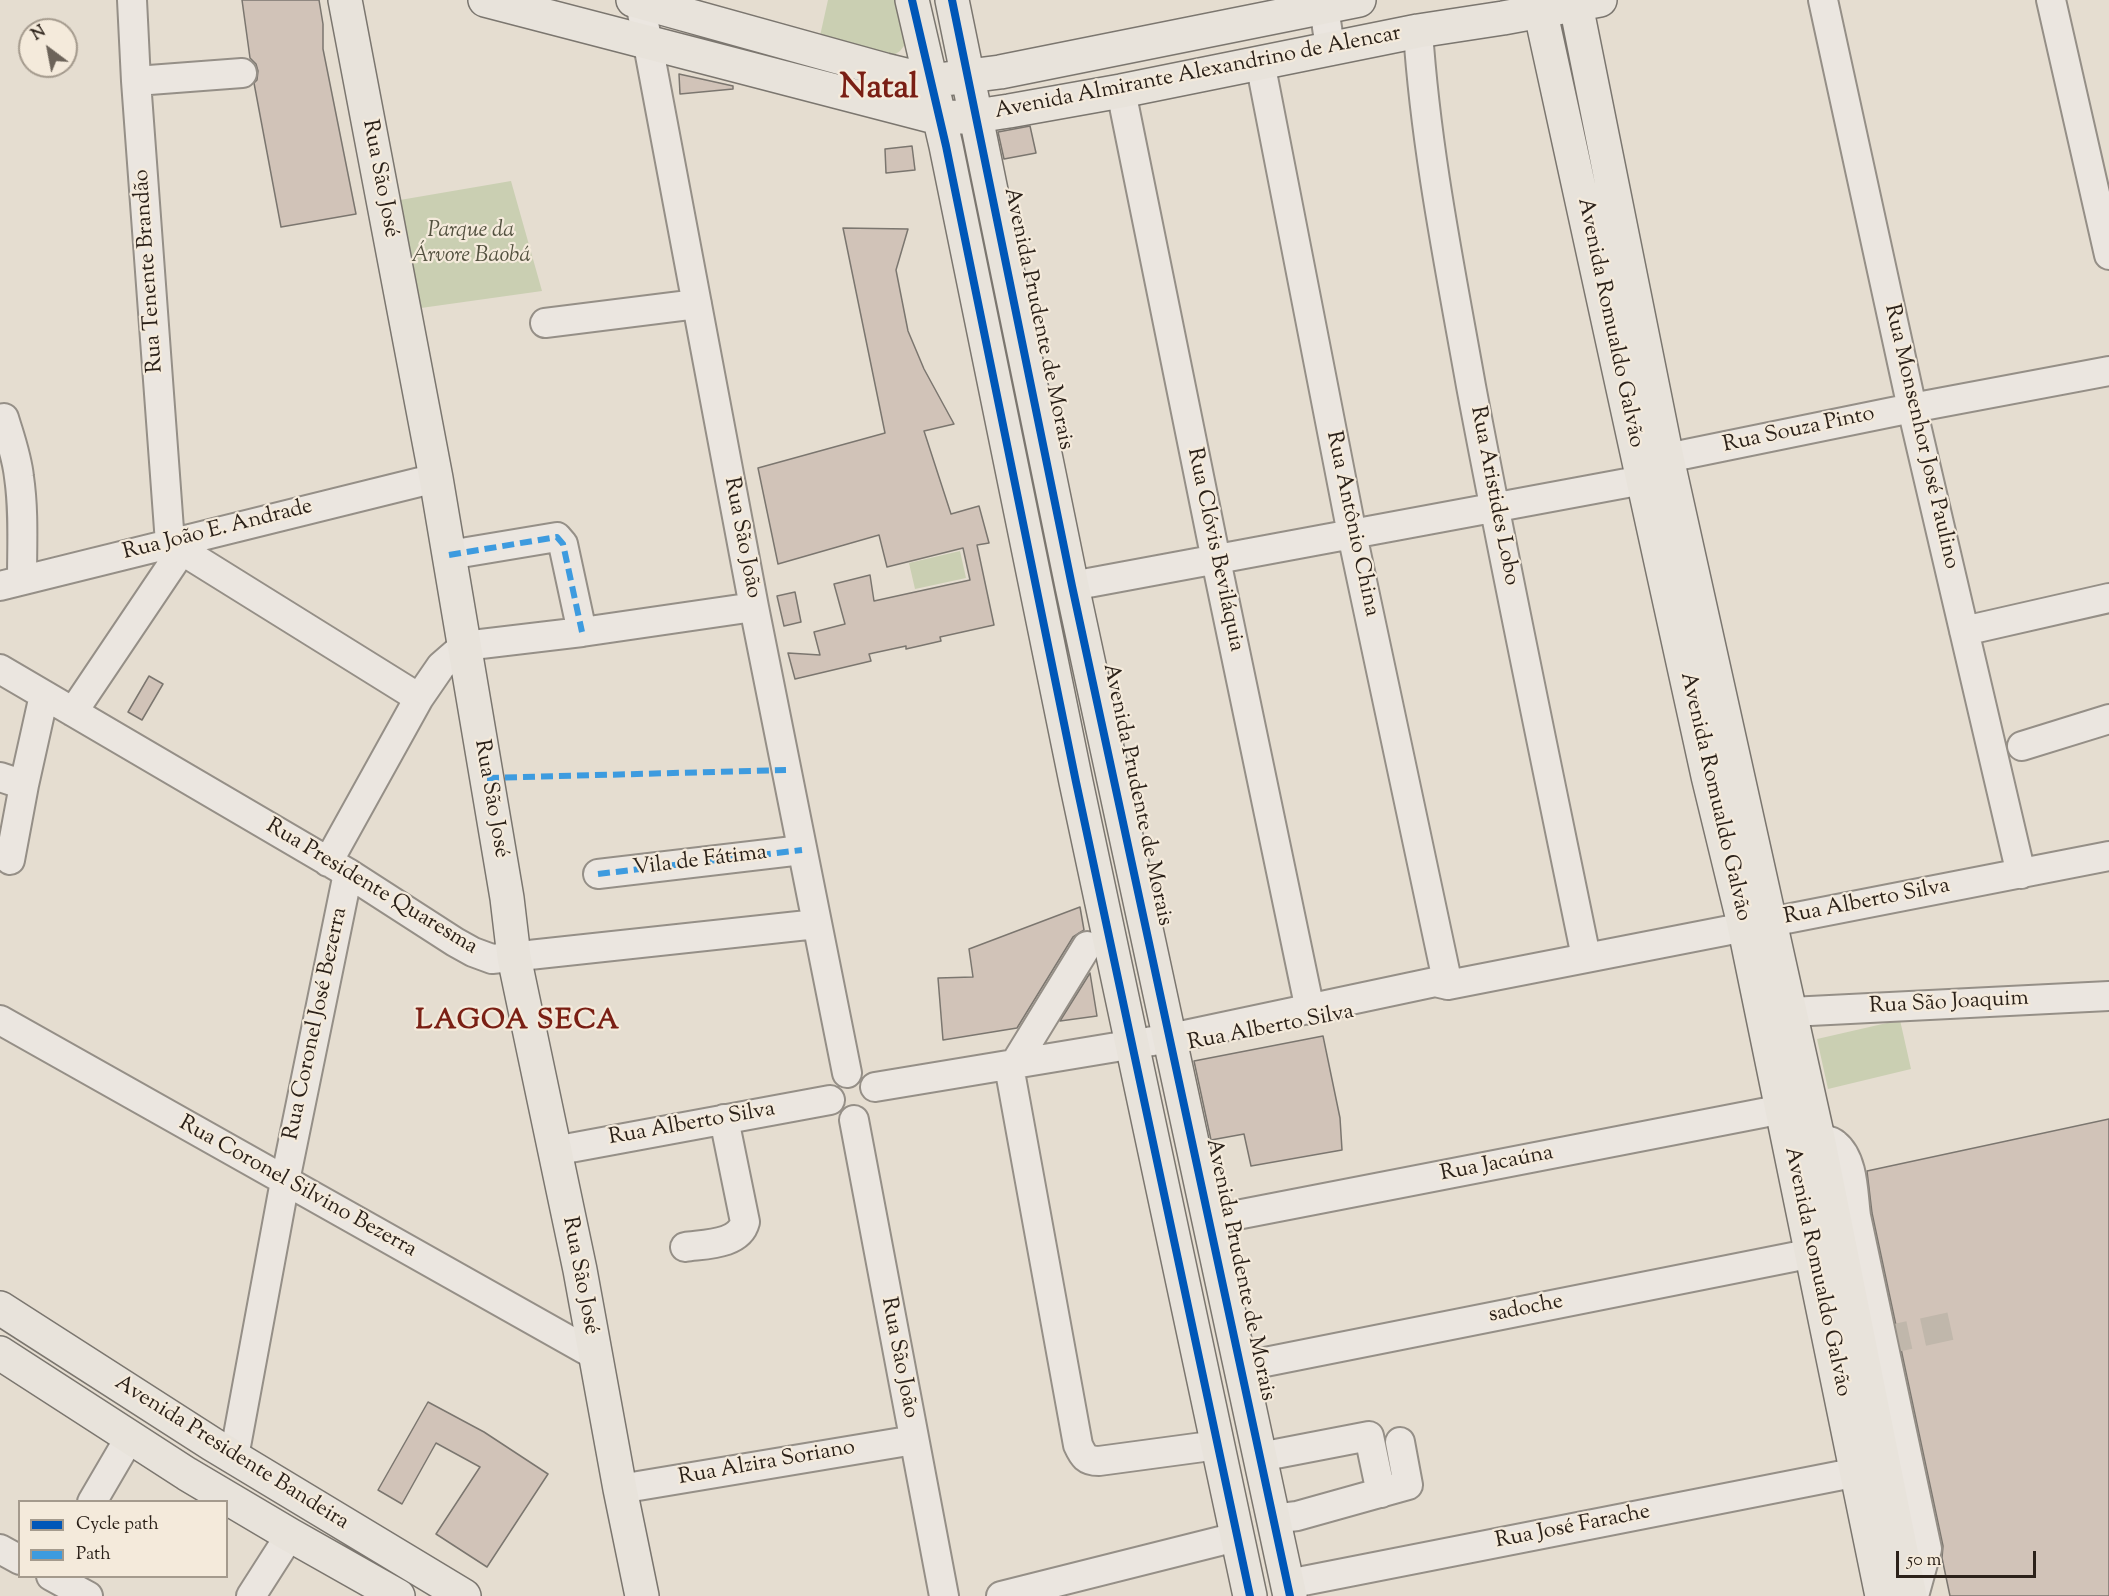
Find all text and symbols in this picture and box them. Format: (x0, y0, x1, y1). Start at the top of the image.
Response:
north arrow (18, 18, 78, 78)
text: N (28, 21, 51, 47)
street label: Avenida Almirante Alexandrino de Alencar (993, 22, 1403, 126)
district label: Natal (839, 71, 919, 111)
street label: Rua São José (355, 118, 403, 240)
street label: Rua Tenente Brandão (130, 168, 170, 374)
street label: Avenida Prudente de Morais (996, 186, 1078, 452)
street label: Avenida Romualdo Galvão (1570, 196, 1648, 450)
park label: Parque da Árvore Baobá (411, 219, 531, 270)
street label: Rua Monsenhor José Paulino (1877, 302, 1963, 572)
street label: Rua Souza Pinto (1721, 402, 1877, 460)
street label: Rua Aristides Lobo (1463, 404, 1523, 588)
street label: Rua Antônio China (1318, 429, 1384, 619)
street label: Rua Clóvis Beviláquia (1180, 446, 1248, 654)
street label: Rua São João (716, 475, 766, 601)
street label: Rua João E. Andrade (120, 495, 316, 567)
street label: Avenida Prudente de Morais (1095, 662, 1177, 928)
street label: Avenida Romualdo Galvão (1673, 670, 1755, 924)
street label: Rua São José (467, 738, 513, 860)
street label: Rua Presidente Quaresma (260, 814, 482, 962)
street label: Vila de Fátima (632, 841, 768, 883)
street label: Rua Alberto Silva (1782, 874, 1952, 932)
street label: Rua Coronel José Bezerra (279, 905, 355, 1143)
street label: Rua São Joaquim (1869, 987, 2029, 1021)
street label: Rua Alberto Silva (1186, 1000, 1356, 1058)
district label: LAGOA SECA (415, 1006, 621, 1040)
street label: Rua Alberto Silva (607, 1097, 777, 1153)
street label: Rua Coronel Silvino Bezerra (174, 1112, 420, 1264)
street label: Avenida Prudente de Morais (1198, 1137, 1280, 1403)
street label: Rua Jacaúna (1438, 1141, 1556, 1189)
street label: Avenida Romualdo Galvão (1777, 1145, 1855, 1399)
street label: Rua São José (555, 1215, 603, 1337)
street label: sadoche (1486, 1290, 1566, 1330)
street label: Rua São João (873, 1295, 923, 1421)
street label: Avenida Presidente Bandeira (109, 1371, 353, 1537)
street label: Rua Alzira Soriano (677, 1435, 857, 1493)
legend (18, 1500, 228, 1578)
street label: Rua José Farache (1493, 1500, 1653, 1556)
text: Cycle path (76, 1512, 159, 1538)
scale bar (1899, 1539, 2038, 1577)
text: Path (76, 1542, 111, 1568)
text: 50 m (1907, 1548, 1941, 1574)

